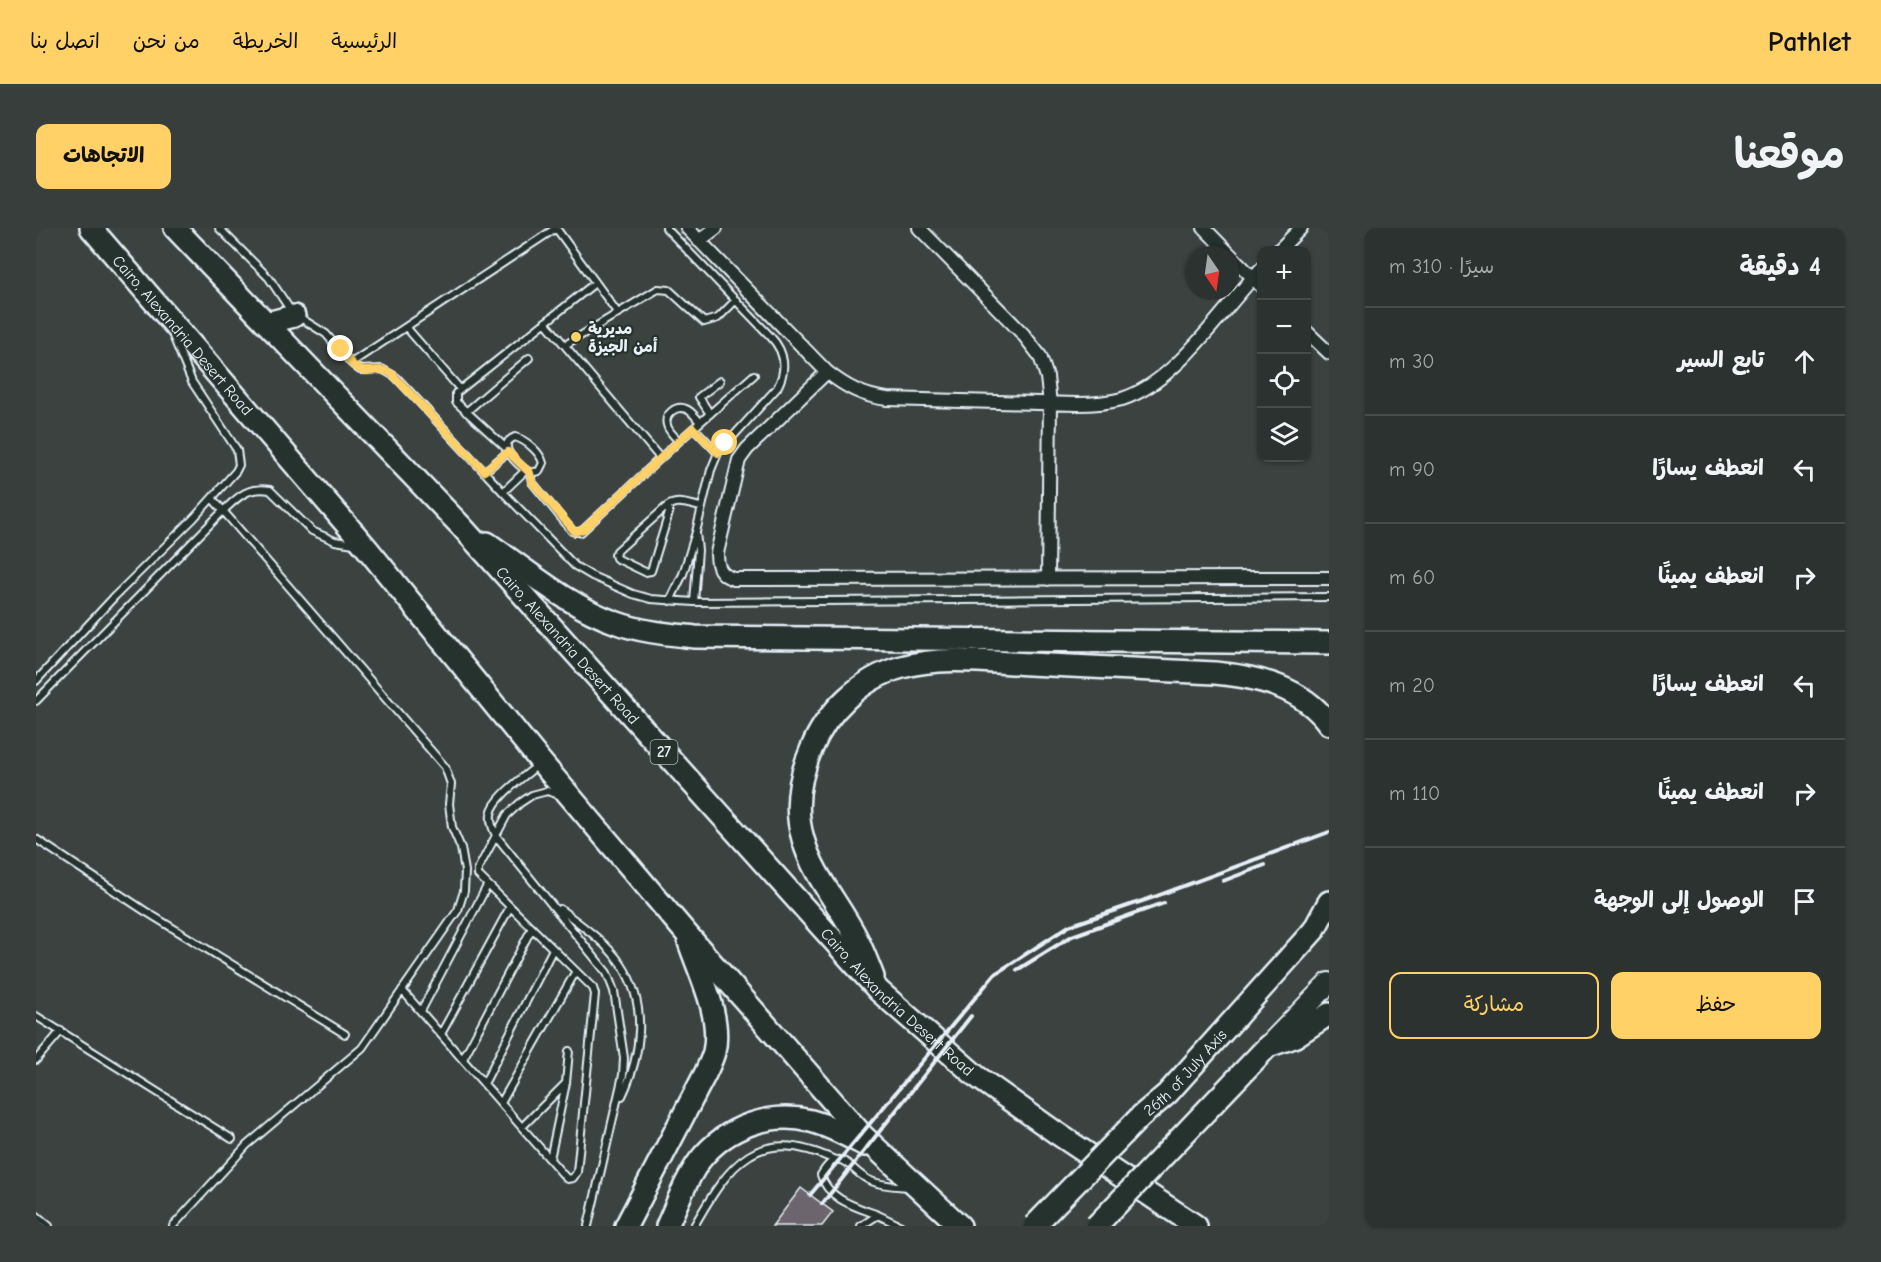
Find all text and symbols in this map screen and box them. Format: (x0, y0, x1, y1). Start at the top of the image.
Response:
text: Pathlet (1768, 26, 1851, 58)
text: اتصل بنا (30, 29, 100, 53)
text: من نحن (133, 29, 200, 53)
text: الخريطة (233, 29, 298, 53)
text: الرئيسية (331, 29, 397, 53)
button: الاتجاهات (36, 124, 171, 189)
text: موقعنا (1734, 130, 1845, 179)
north arrow (1185, 246, 1239, 300)
map controls (1257, 246, 1311, 462)
button: + (1257, 246, 1311, 300)
street label: Cairo, Alexandria Desert Road (108, 252, 256, 419)
text: 4 دقيقة (1740, 252, 1821, 282)
text: سيرًا · 310 m (1389, 255, 1494, 278)
button: − (1257, 300, 1311, 354)
place label: مديرية أمن الجيزة (588, 320, 658, 356)
marker: مديرية أمن الجيزة (569, 330, 583, 344)
route end (327, 335, 353, 361)
icon: ahead (1788, 345, 1821, 378)
text: تابع السير (1678, 347, 1764, 373)
text: 30 m (1389, 350, 1435, 373)
button: locate (1257, 354, 1311, 408)
button: layers (1257, 408, 1311, 462)
route start (711, 429, 737, 455)
icon: left (1788, 453, 1821, 486)
text: انعطف يسارًا (1652, 455, 1764, 481)
text: 90 m (1389, 458, 1435, 481)
icon: right (1788, 561, 1821, 594)
street label: Cairo, Alexandria Desert Road (492, 563, 643, 728)
text: انعطف يمينًا (1658, 563, 1764, 589)
text: 60 m (1389, 566, 1435, 589)
icon: left (1788, 669, 1821, 702)
text: انعطف يسارًا (1652, 671, 1764, 697)
text: 20 m (1389, 674, 1435, 697)
road number: 27 (650, 740, 678, 764)
icon: right (1788, 777, 1821, 810)
text: انعطف يمينًا (1658, 779, 1764, 805)
text: 110 m (1389, 782, 1440, 805)
icon: arrive (1788, 885, 1821, 918)
text: الوصول إلى الوجهة (1594, 887, 1764, 913)
street label: Cairo, Alexandria Desert Road (817, 925, 977, 1080)
button: مشاركة (1389, 972, 1599, 1039)
button: حفظ (1611, 972, 1821, 1039)
street label: 26th of July Axis (1140, 1026, 1231, 1120)

